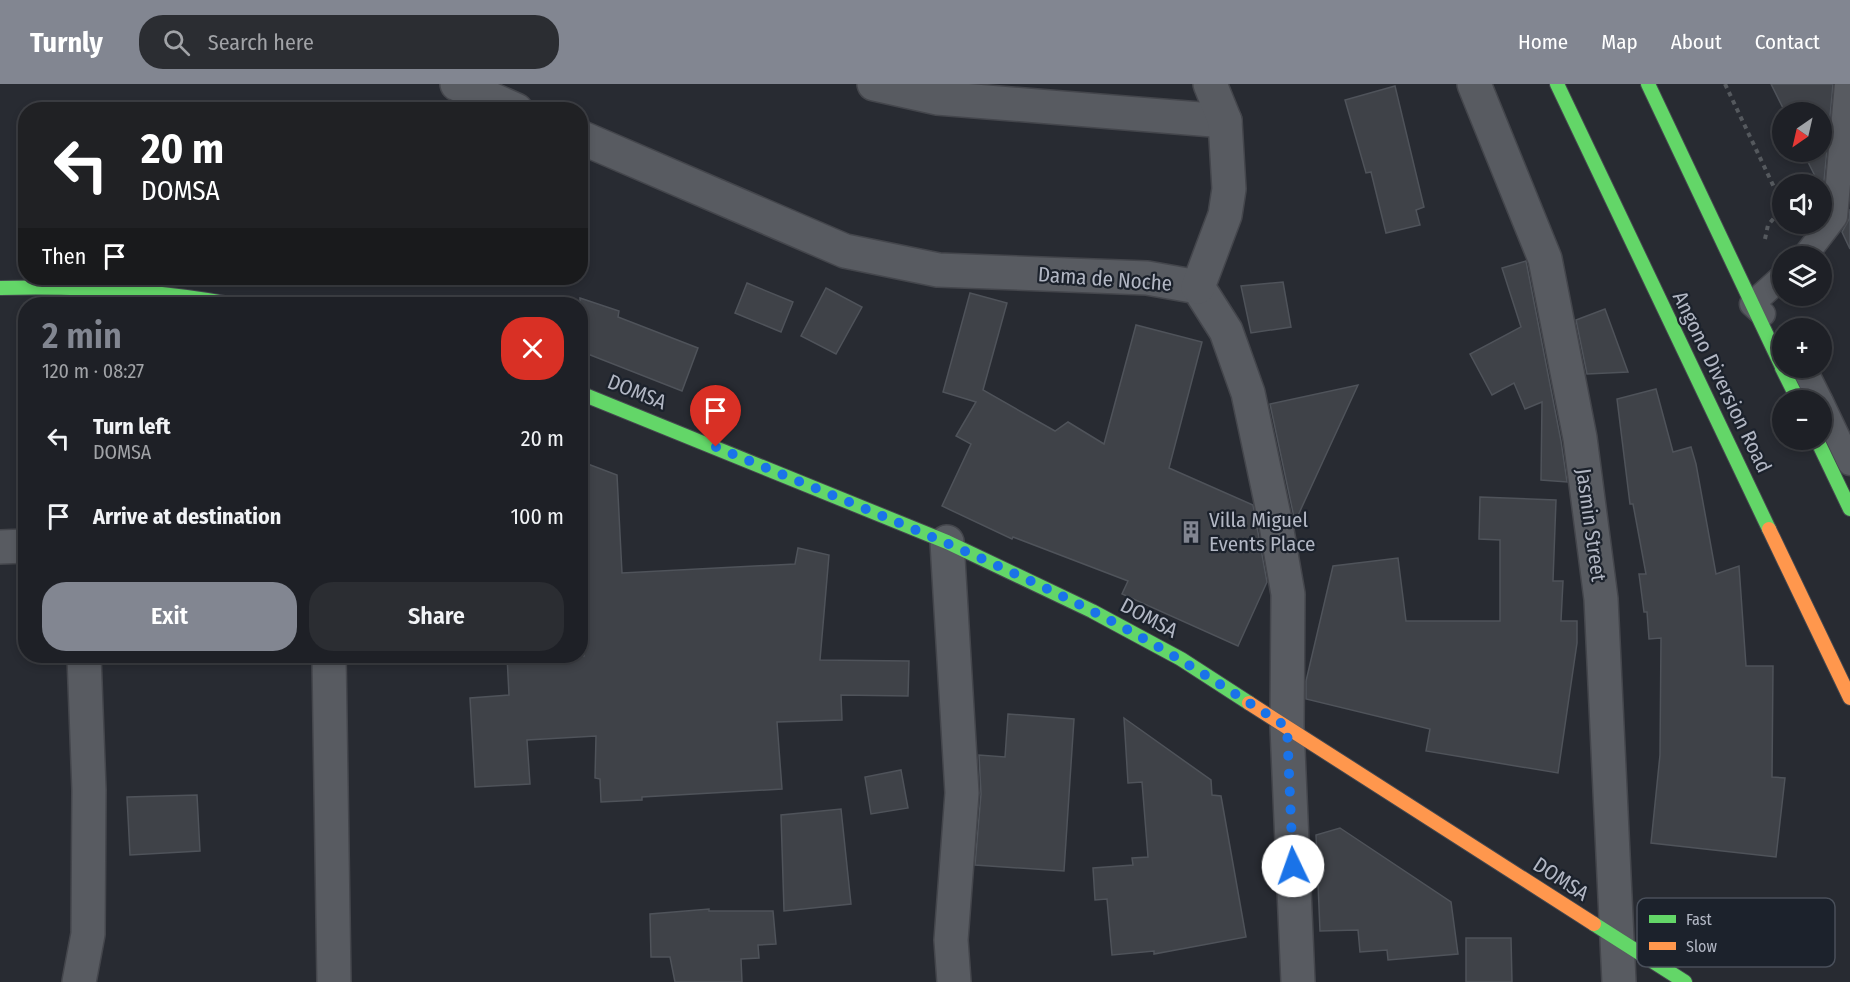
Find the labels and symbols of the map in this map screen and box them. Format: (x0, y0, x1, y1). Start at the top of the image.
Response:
north arrow (1772, 102, 1832, 162)
street label: Dama de Noche (1037, 261, 1173, 297)
street label: Angono Diversion Road (1667, 287, 1777, 477)
street label: DOMSA (604, 368, 670, 416)
pin (690, 385, 741, 447)
street label: Jasmin Street (1570, 467, 1612, 583)
place label: Villa Miguel Events Place (1209, 507, 1315, 557)
building icon: Villa Miguel Events Place (1178, 519, 1204, 545)
street label: DOMSA (1116, 592, 1182, 644)
position arrow (1261, 834, 1325, 898)
street label: DOMSA (1528, 851, 1594, 907)
legend (1637, 898, 1835, 967)
text: Fast (1686, 910, 1713, 929)
text: Slow (1686, 937, 1717, 956)

